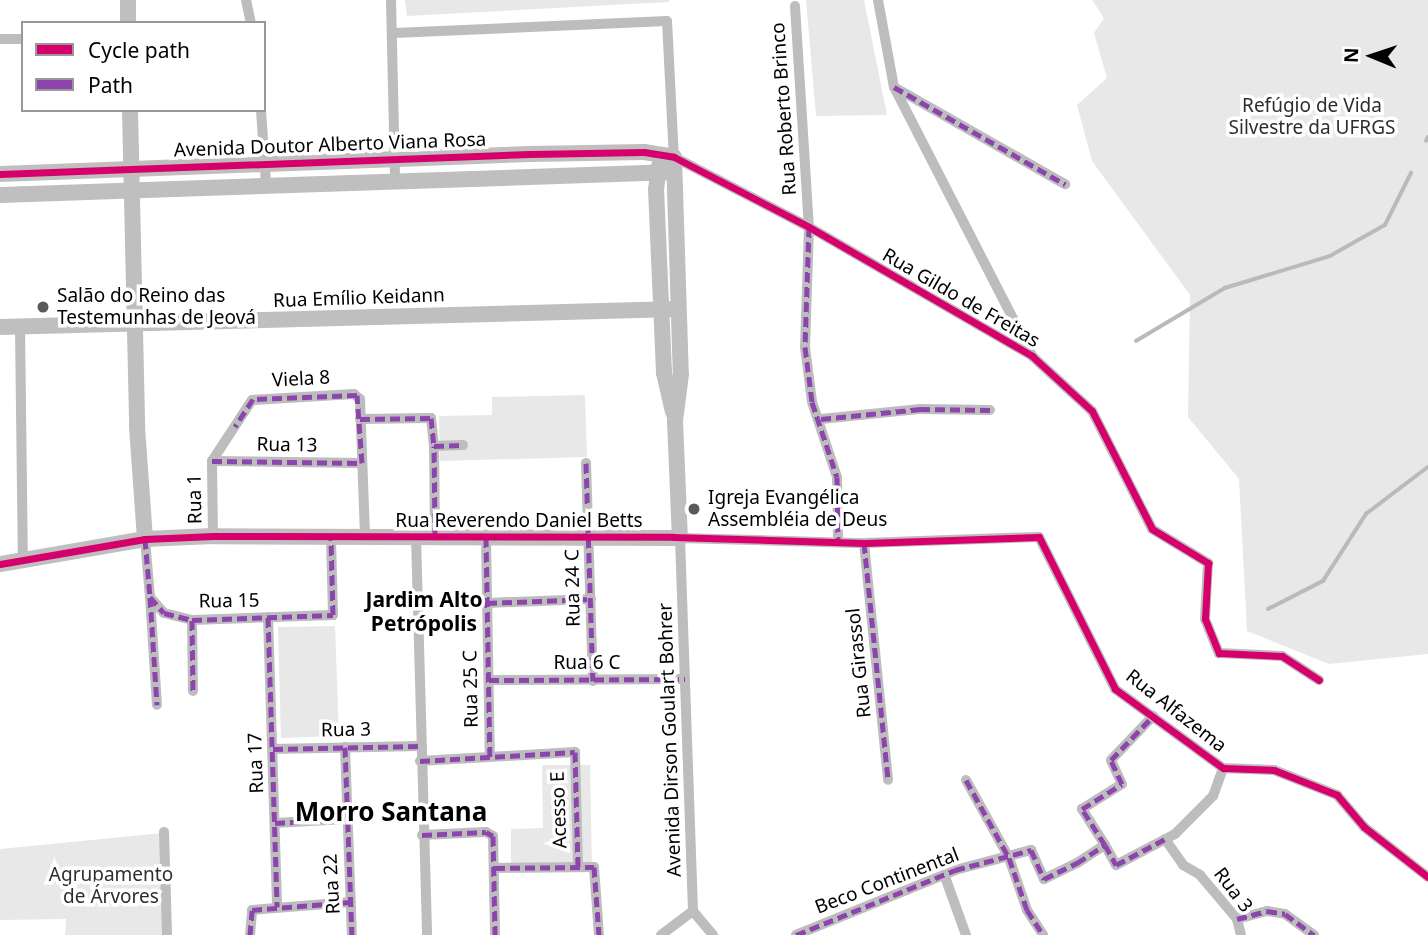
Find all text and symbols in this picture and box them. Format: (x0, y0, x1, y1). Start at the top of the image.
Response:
legend (21, 21, 266, 112)
north arrow (1337, 21, 1407, 91)
street label: Rua Roberto Brinco (767, 22, 801, 196)
text: Cycle path (88, 36, 190, 64)
text: N (1338, 47, 1364, 63)
text: Path (88, 71, 133, 99)
park label: Refúgio de Vida Silvestre da UFRGS (1229, 95, 1395, 139)
street label: Avenida Doutor Alberto Viana Rosa (173, 128, 487, 162)
street label: Rua Gildo de Freitas (878, 244, 1044, 352)
street label: Rua Emílio Keidann (273, 284, 445, 312)
place label: Salão do Reino das Testemunhas de Jeová (57, 285, 256, 329)
marker: Salão do Reino das Testemunhas de Jeová (35, 299, 51, 315)
street label: Viela 8 (271, 366, 331, 392)
street label: Rua 13 (256, 433, 318, 457)
street label: Rua 1 (183, 474, 207, 524)
place label: Igreja Evangélica Assembléia de Deus (708, 487, 887, 531)
marker: Igreja Evangélica Assembléia de Deus (686, 501, 702, 517)
street label: Rua Reverendo Daniel Betts (395, 510, 643, 532)
street label: Rua 24 C (561, 549, 585, 627)
district label: Jardim Alto Petrópolis (365, 586, 483, 636)
street label: Rua 15 (198, 589, 260, 613)
street label: Avenida Dirson Goulart Bohrer (654, 603, 686, 877)
street label: Rua Girassol (842, 607, 876, 719)
street label: Rua 25 C (459, 650, 483, 728)
street label: Rua 6 C (554, 652, 620, 674)
street label: Rua Alfazema (1121, 665, 1231, 757)
street label: Rua 3 (321, 718, 371, 742)
street label: Rua 17 (244, 732, 268, 794)
street label: Acesso E (546, 771, 572, 849)
district label: Morro Santana (295, 796, 487, 828)
street label: Beco Continental (812, 843, 962, 919)
street label: Rua 22 (319, 853, 345, 915)
street label: Rua 3 (1209, 863, 1257, 917)
park label: Agrupamento de Árvores (49, 864, 173, 908)

